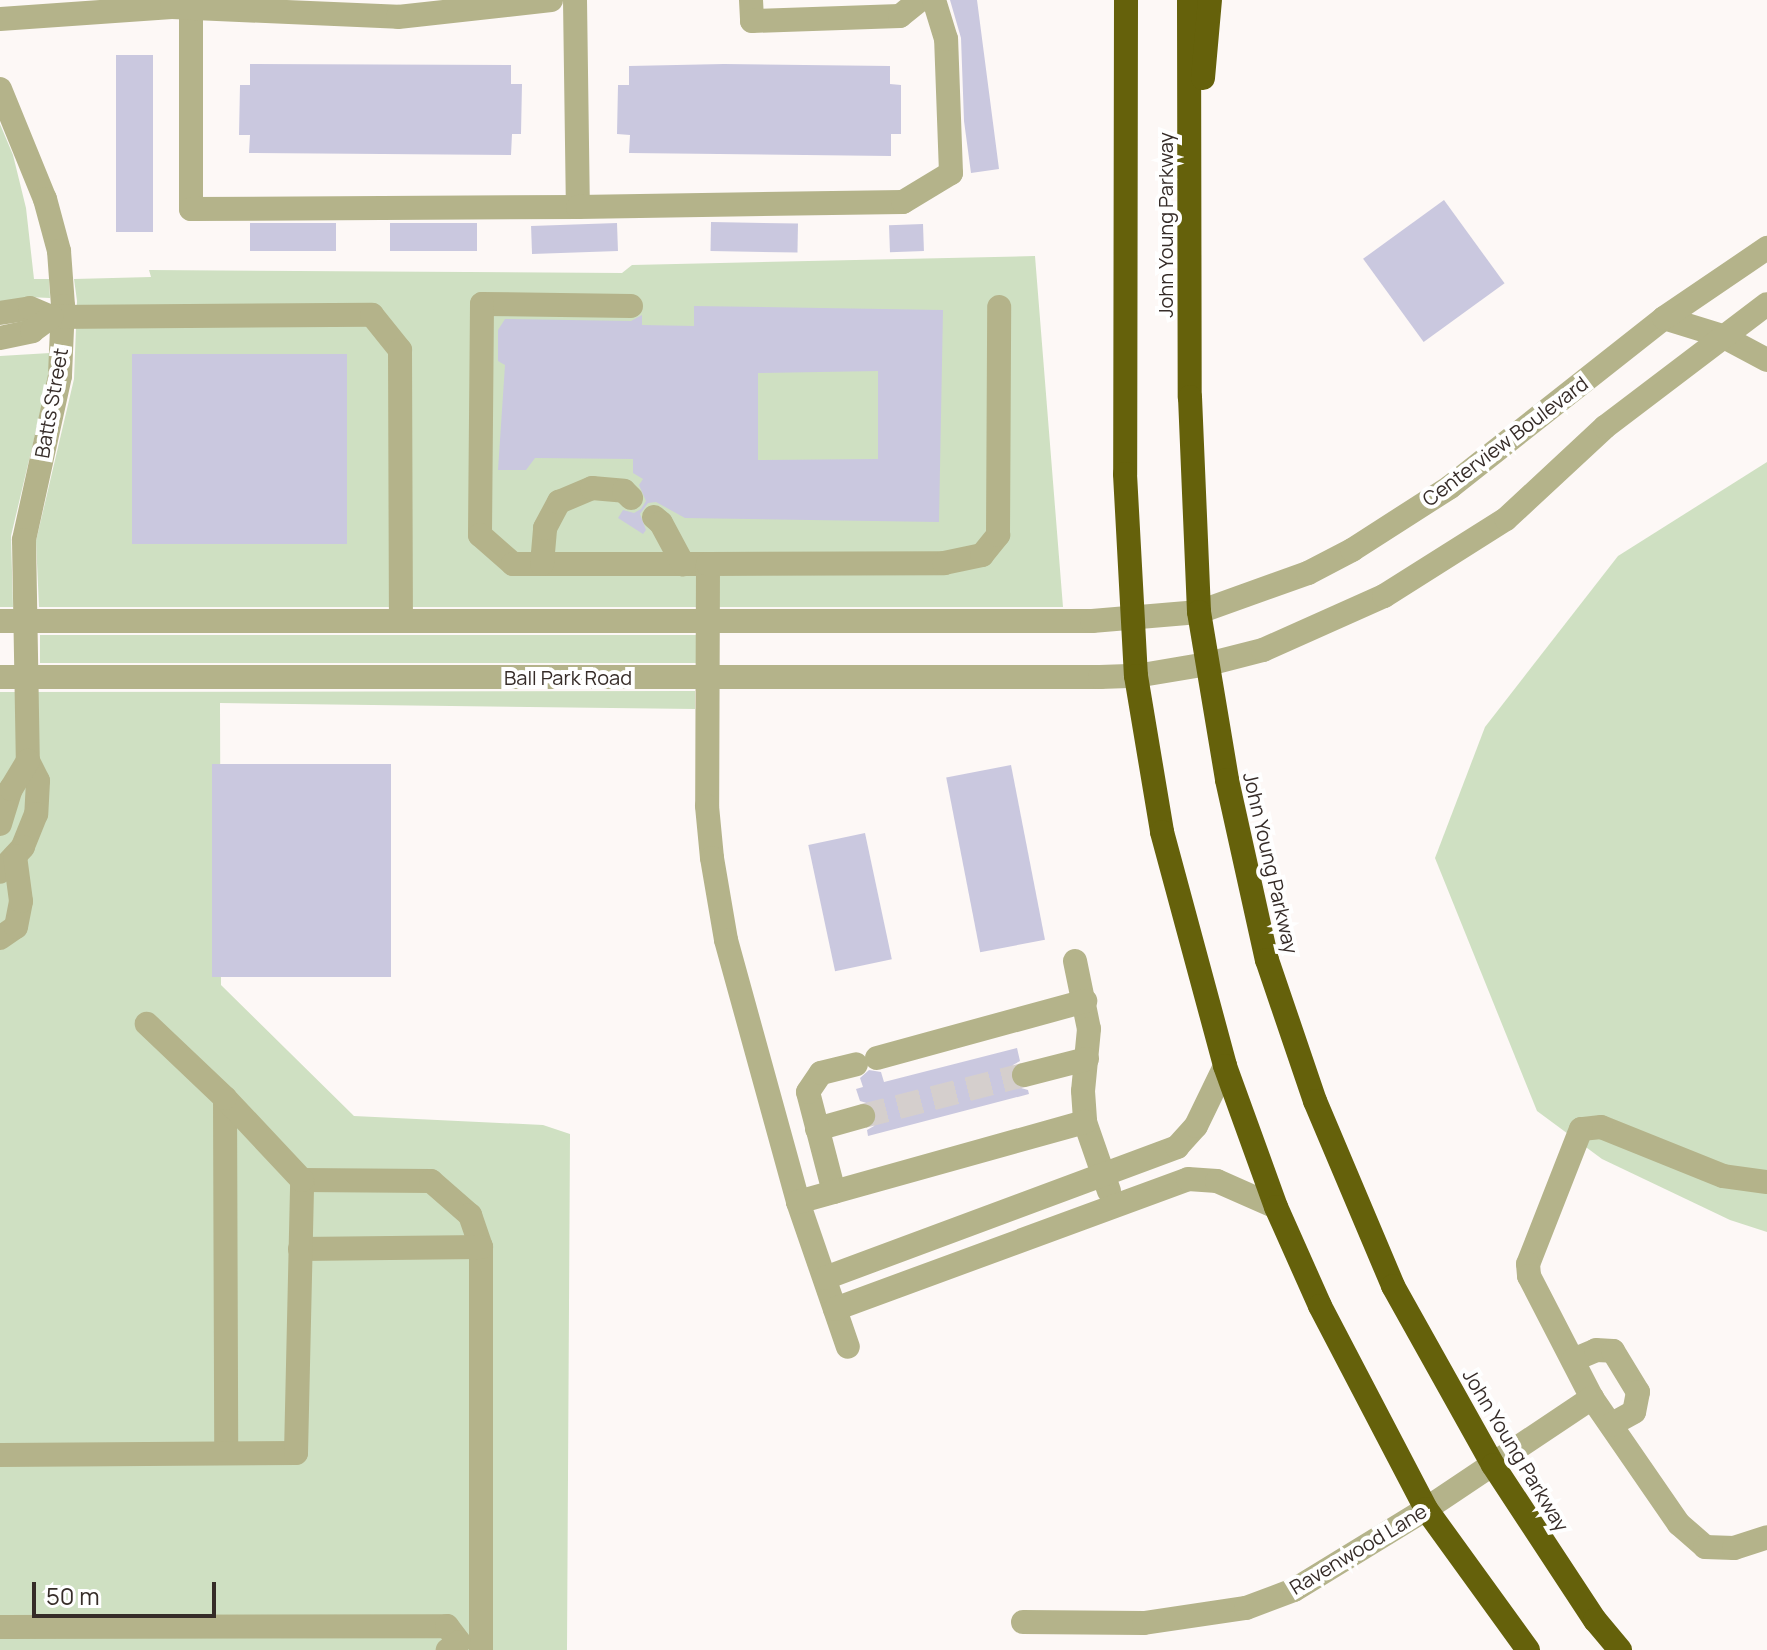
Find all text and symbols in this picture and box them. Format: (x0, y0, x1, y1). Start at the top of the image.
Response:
street label: John Young Parkway (1153, 132, 1177, 318)
street label: Batts Street (30, 346, 72, 460)
street label: Centerview Boulevard (1418, 371, 1592, 511)
street label: Ball Park Road (504, 665, 632, 689)
street label: John Young Parkway (1238, 770, 1304, 956)
street label: John Young Parkway (1458, 1364, 1574, 1536)
street label: Ravenwood Lane (1285, 1499, 1431, 1599)
scale bar (36, 1566, 220, 1616)
text: 50 m (46, 1579, 100, 1612)

